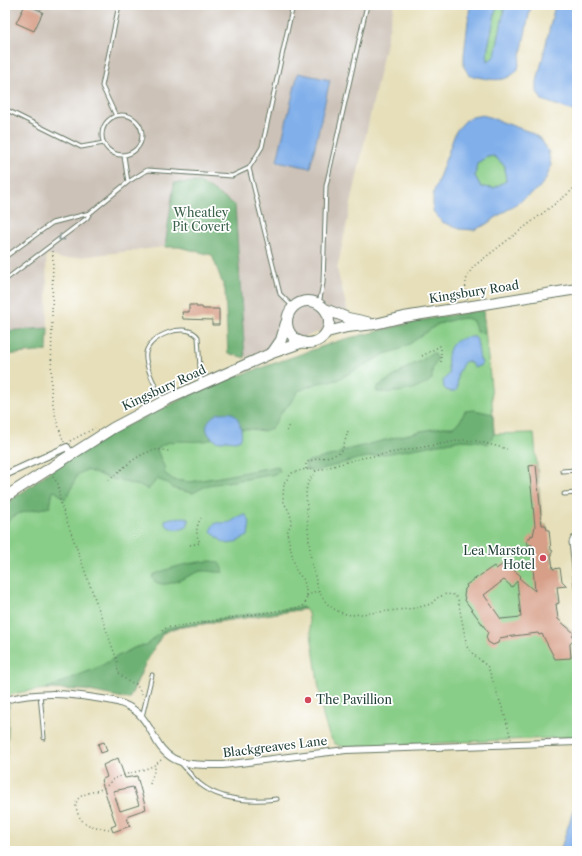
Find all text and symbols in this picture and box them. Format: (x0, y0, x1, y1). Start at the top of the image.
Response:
park label: Wheatley Pit Covert (172, 205, 230, 234)
one-way arrow (59, 233, 66, 240)
street label: Kingsbury Road (428, 277, 521, 306)
street label: Kingsbury Road (119, 361, 209, 414)
place label: Lea Marston Hotel (463, 543, 535, 572)
marker: Lea Marston Hotel (538, 553, 548, 563)
place label: The Pavillion (316, 692, 392, 707)
marker: The Pavillion (303, 695, 313, 705)
street label: Blackgreaves Lane (222, 733, 328, 760)

